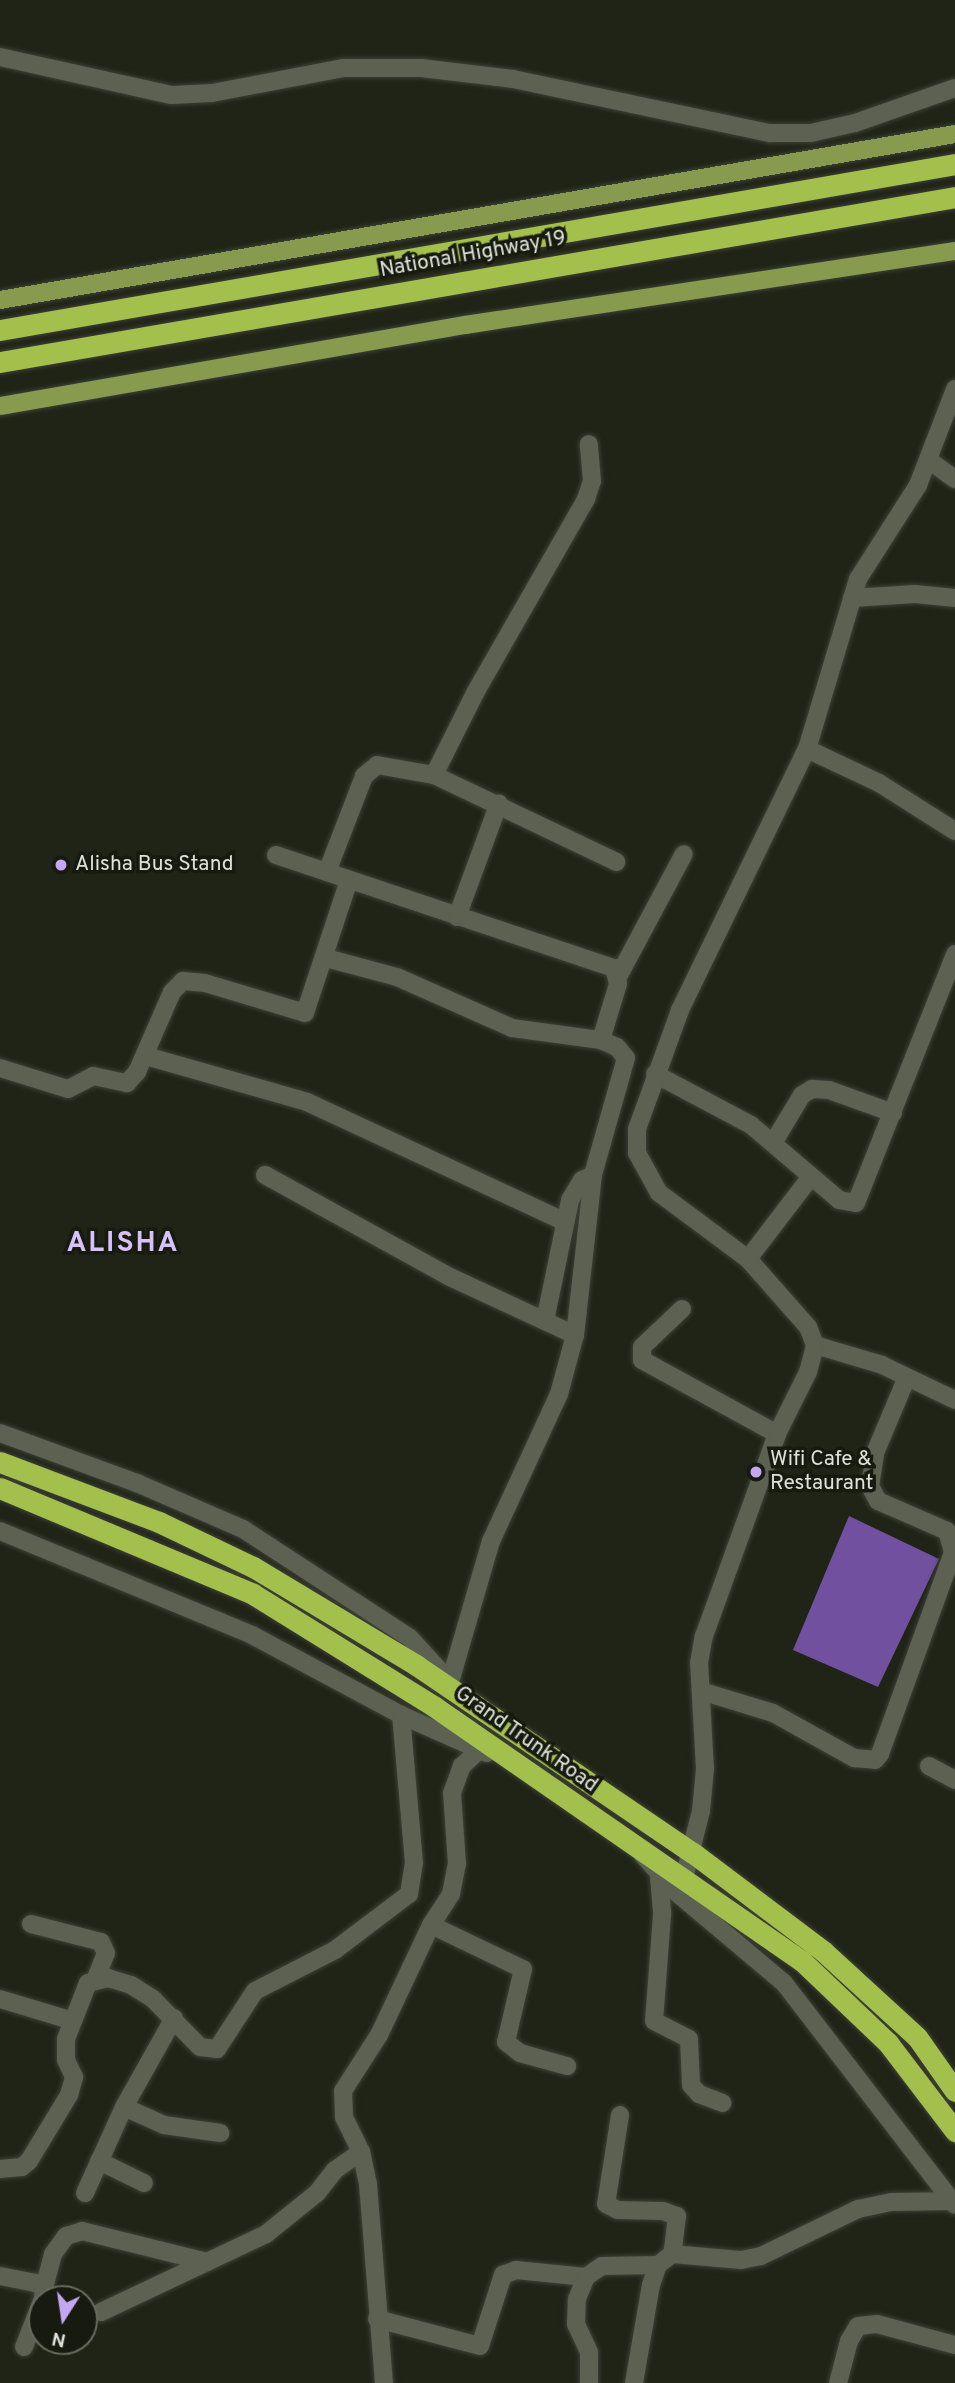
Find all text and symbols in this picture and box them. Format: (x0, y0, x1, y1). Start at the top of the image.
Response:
street label: National Highway 19 (378, 226, 568, 284)
place label: Alisha Bus Stand (75, 852, 234, 878)
marker: Alisha Bus Stand (53, 857, 69, 873)
district label: ALISHA (67, 1227, 179, 1261)
place label: Wifi Cafe & Restaurant (770, 1447, 873, 1497)
marker: Wifi Cafe & Restaurant (748, 1464, 764, 1480)
street label: Grand Trunk Road (449, 1681, 603, 1799)
north arrow (28, 2285, 98, 2355)
text: N (50, 2325, 68, 2352)

